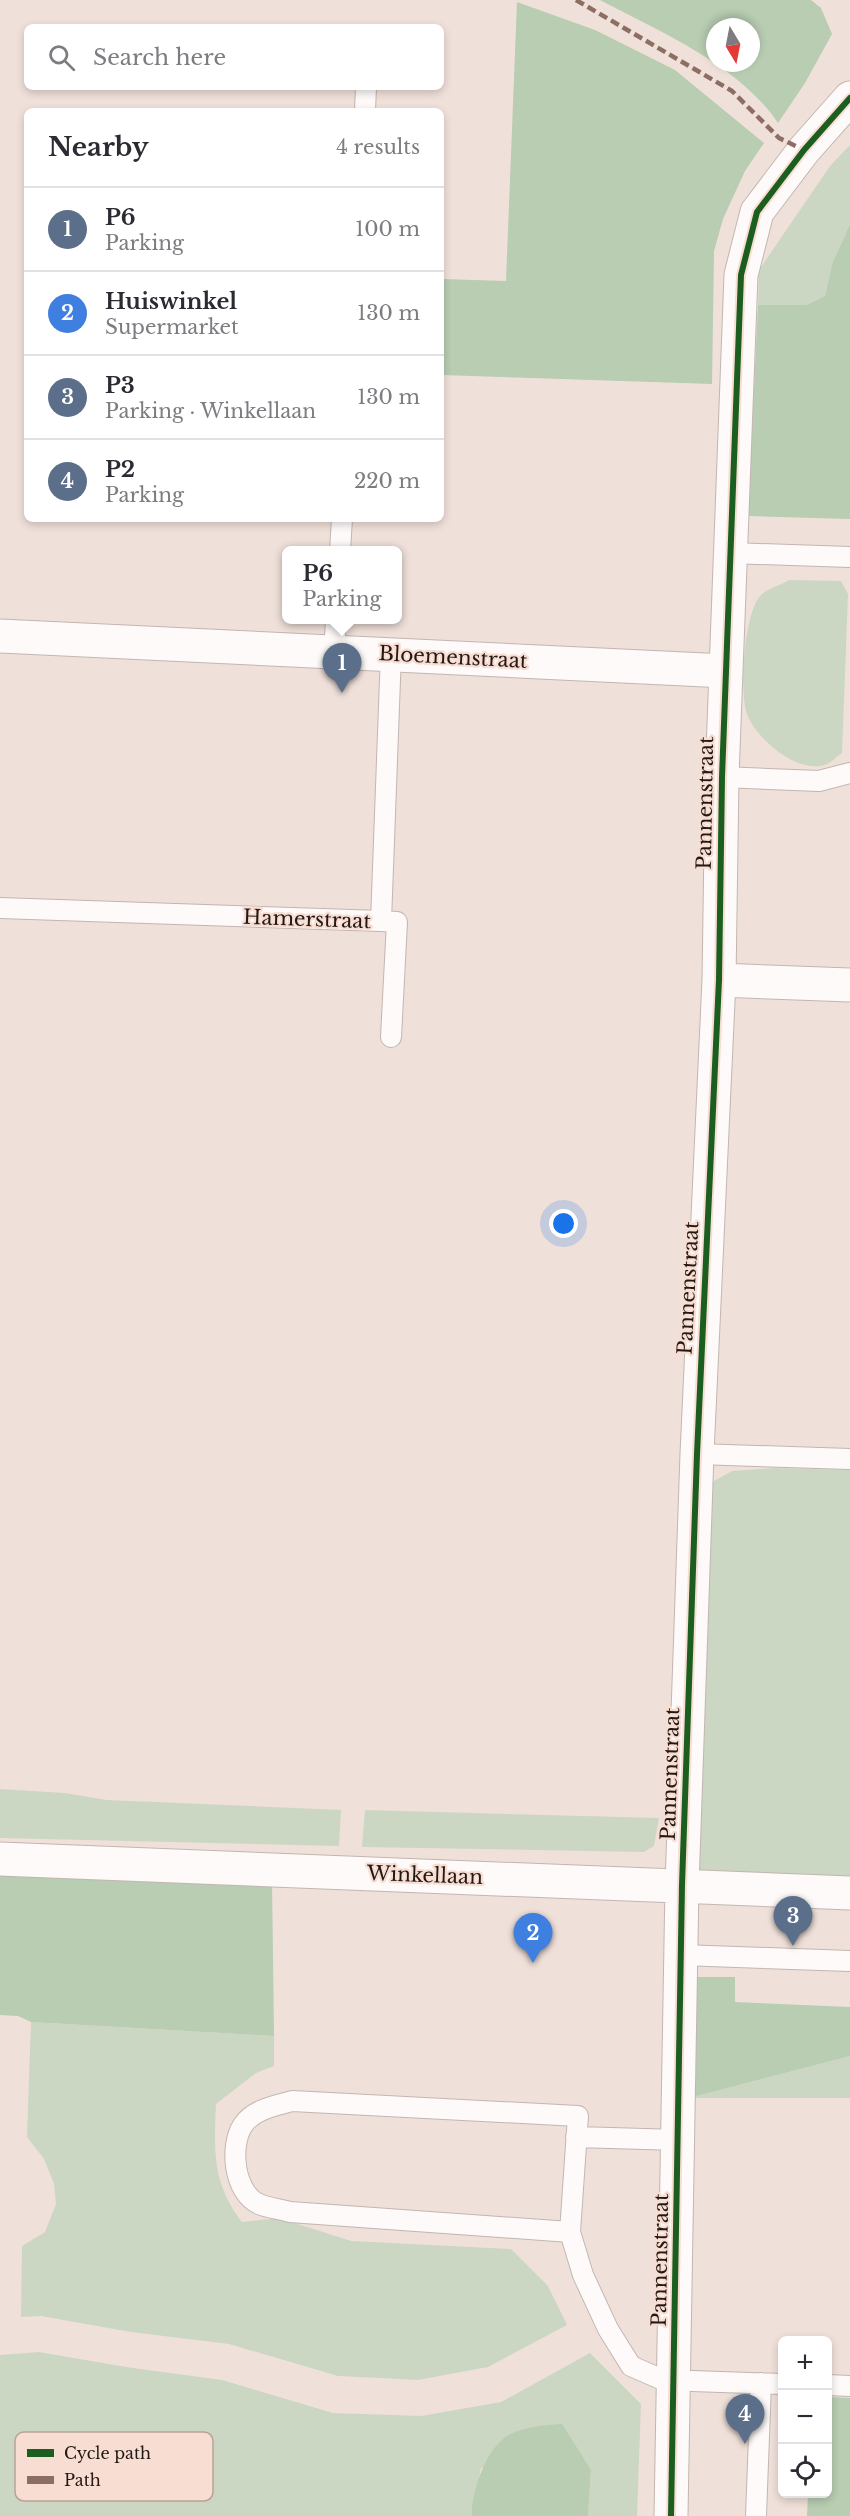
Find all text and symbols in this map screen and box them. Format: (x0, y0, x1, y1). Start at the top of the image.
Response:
north arrow (706, 18, 760, 72)
search box (24, 24, 444, 90)
icon: search (45, 41, 78, 74)
text: Search here (93, 44, 226, 71)
text: Nearby (48, 131, 149, 163)
text: 4 results (336, 135, 420, 159)
text: P6 (105, 204, 136, 231)
text: 1 (63, 217, 72, 241)
text: 100 m (355, 217, 420, 241)
text: Parking (105, 231, 184, 255)
text: Huiswinkel (105, 288, 237, 315)
text: 2 (61, 301, 74, 325)
text: 130 m (357, 301, 420, 325)
text: Supermarket (105, 315, 239, 339)
text: P3 (105, 372, 135, 399)
text: 3 (61, 385, 74, 409)
text: 130 m (357, 385, 420, 409)
text: Parking · Winkellaan (105, 399, 316, 423)
text: P2 (105, 456, 135, 483)
text: 4 (61, 469, 74, 493)
text: 220 m (354, 469, 420, 493)
text: Parking (105, 483, 184, 507)
popup (282, 546, 402, 624)
text: P6 (302, 560, 333, 587)
text: Parking (302, 587, 382, 611)
street label: Bloemenstraat (378, 641, 528, 673)
pin: 1 (322, 644, 362, 693)
street label: Pannenstraat (692, 736, 718, 870)
street label: Hamerstraat (243, 905, 372, 933)
your location (549, 1209, 578, 1238)
street label: Pannenstraat (673, 1220, 703, 1355)
street label: Pannenstraat (656, 1707, 684, 1841)
street label: Winkellaan (366, 1861, 484, 1889)
pin: 3 (774, 1896, 812, 1946)
pin: 2 (514, 1914, 552, 1963)
street label: Pannenstraat (647, 2193, 673, 2327)
map controls (778, 2336, 832, 2498)
button: + (778, 2336, 832, 2390)
button: − (778, 2390, 832, 2444)
pin: 4 (726, 2394, 764, 2444)
legend (15, 2432, 213, 2501)
text: Cycle path (64, 2443, 151, 2463)
button: locate (778, 2444, 832, 2498)
text: Path (64, 2470, 101, 2490)

